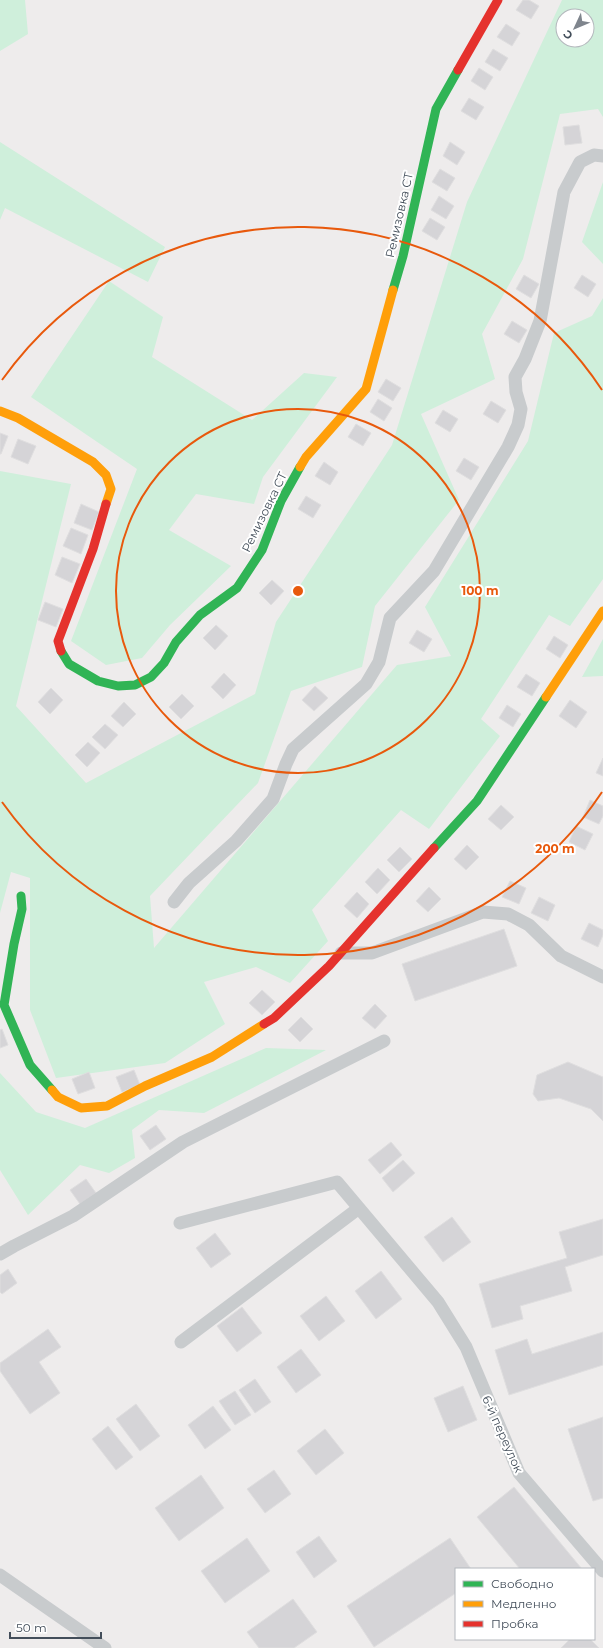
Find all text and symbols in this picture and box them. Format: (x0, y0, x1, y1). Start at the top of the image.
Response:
north arrow (555, 8, 595, 48)
text: С (560, 27, 576, 43)
street label: Ремизовка СТ (382, 171, 416, 259)
street label: Ремизовка СТ (238, 469, 290, 555)
text: 100 m (462, 583, 498, 598)
centre of rings (291, 584, 305, 598)
text: 200 m (535, 841, 575, 856)
street label: 6-й переулок (479, 1393, 527, 1475)
legend (455, 1568, 595, 1640)
text: Свободно (491, 1576, 554, 1591)
text: Медленно (491, 1596, 557, 1611)
scale bar (10, 1614, 101, 1640)
text: Пробка (491, 1616, 539, 1631)
text: 50 m (16, 1620, 47, 1635)

